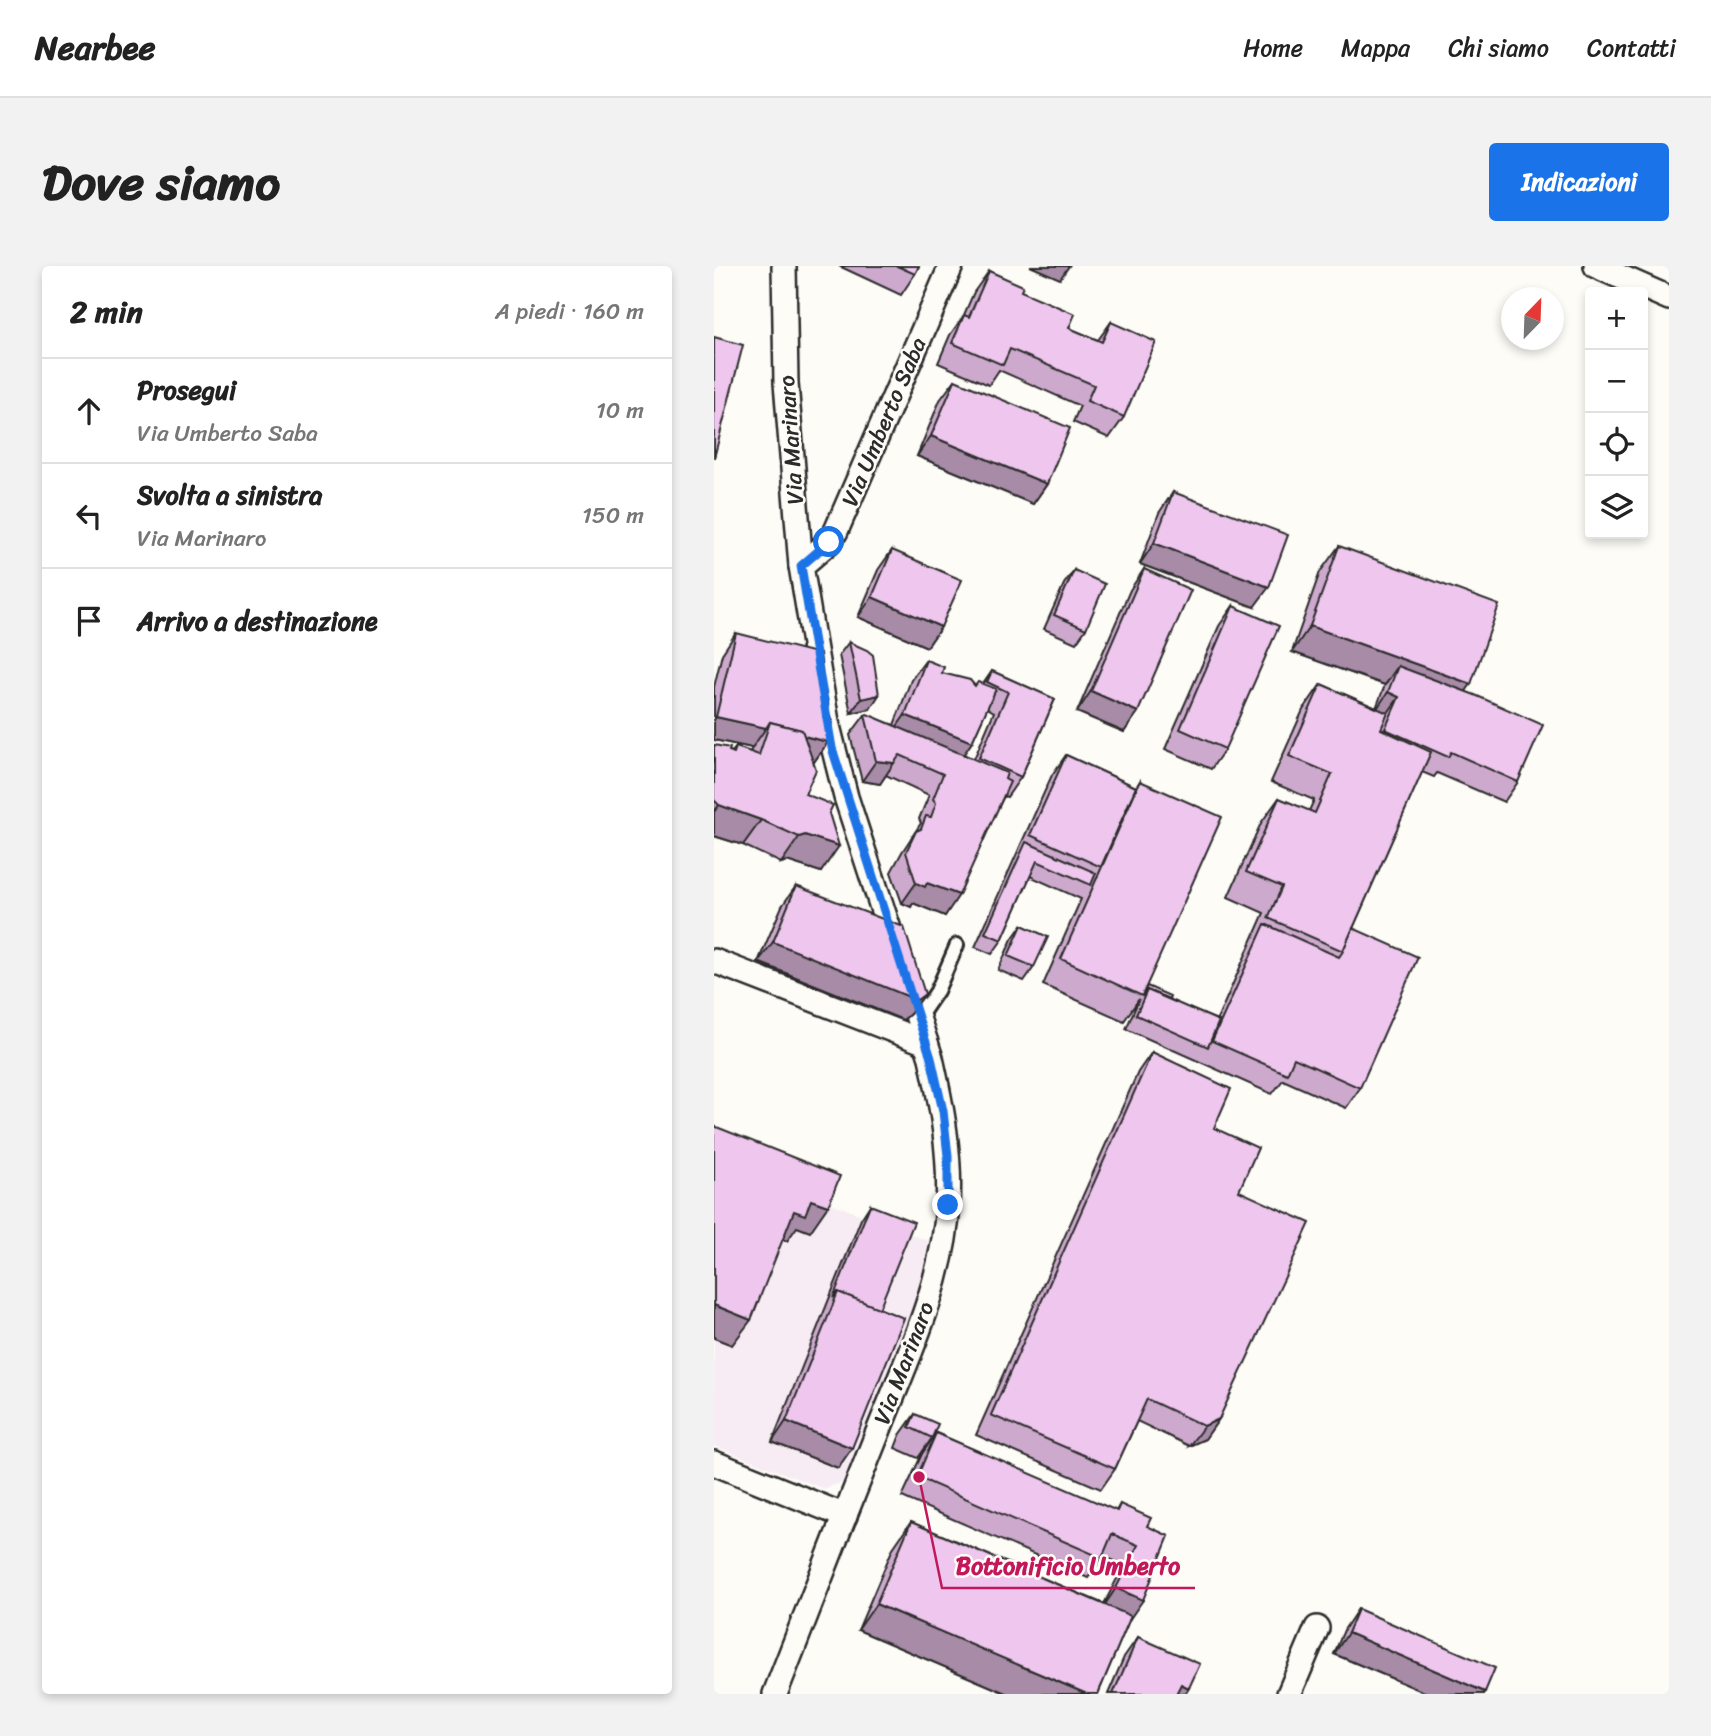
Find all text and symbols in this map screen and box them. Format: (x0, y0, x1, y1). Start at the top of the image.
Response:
text: Nearbee (35, 19, 155, 77)
text: Home (1243, 27, 1303, 69)
text: Mappa (1341, 27, 1410, 69)
text: Chi siamo (1448, 27, 1549, 69)
text: Contatti (1587, 27, 1676, 69)
text: Dove siamo (42, 139, 280, 226)
button: Indicazioni (1489, 143, 1669, 221)
text: 2 min (70, 285, 143, 339)
north arrow (1501, 287, 1564, 350)
map controls (1585, 287, 1648, 539)
button: + (1585, 287, 1648, 350)
text: A piedi · 160 m (495, 291, 644, 332)
street label: Via Umberto Saba (830, 330, 938, 513)
button: − (1585, 350, 1648, 413)
text: Prosegui (137, 367, 236, 413)
street label: Via Marinaro (766, 374, 816, 506)
text: 10 m (596, 390, 644, 431)
icon: ahead (70, 392, 108, 430)
text: Via Umberto Saba (137, 413, 318, 454)
button: locate (1585, 413, 1648, 476)
text: Svolta a sinistra (137, 472, 322, 518)
button: layers (1585, 476, 1648, 539)
text: 150 m (582, 495, 644, 536)
icon: left (70, 497, 108, 535)
text: Via Marinaro (137, 518, 266, 559)
route start (813, 526, 844, 557)
text: Arrivo a destinazione (137, 598, 378, 644)
icon: arrive (70, 602, 108, 640)
route end (932, 1189, 963, 1220)
street label: Via Marinaro (862, 1295, 946, 1431)
callout: Bottonificio Umberto (942, 1543, 1195, 1588)
text: Bottonificio Umberto (956, 1545, 1181, 1587)

